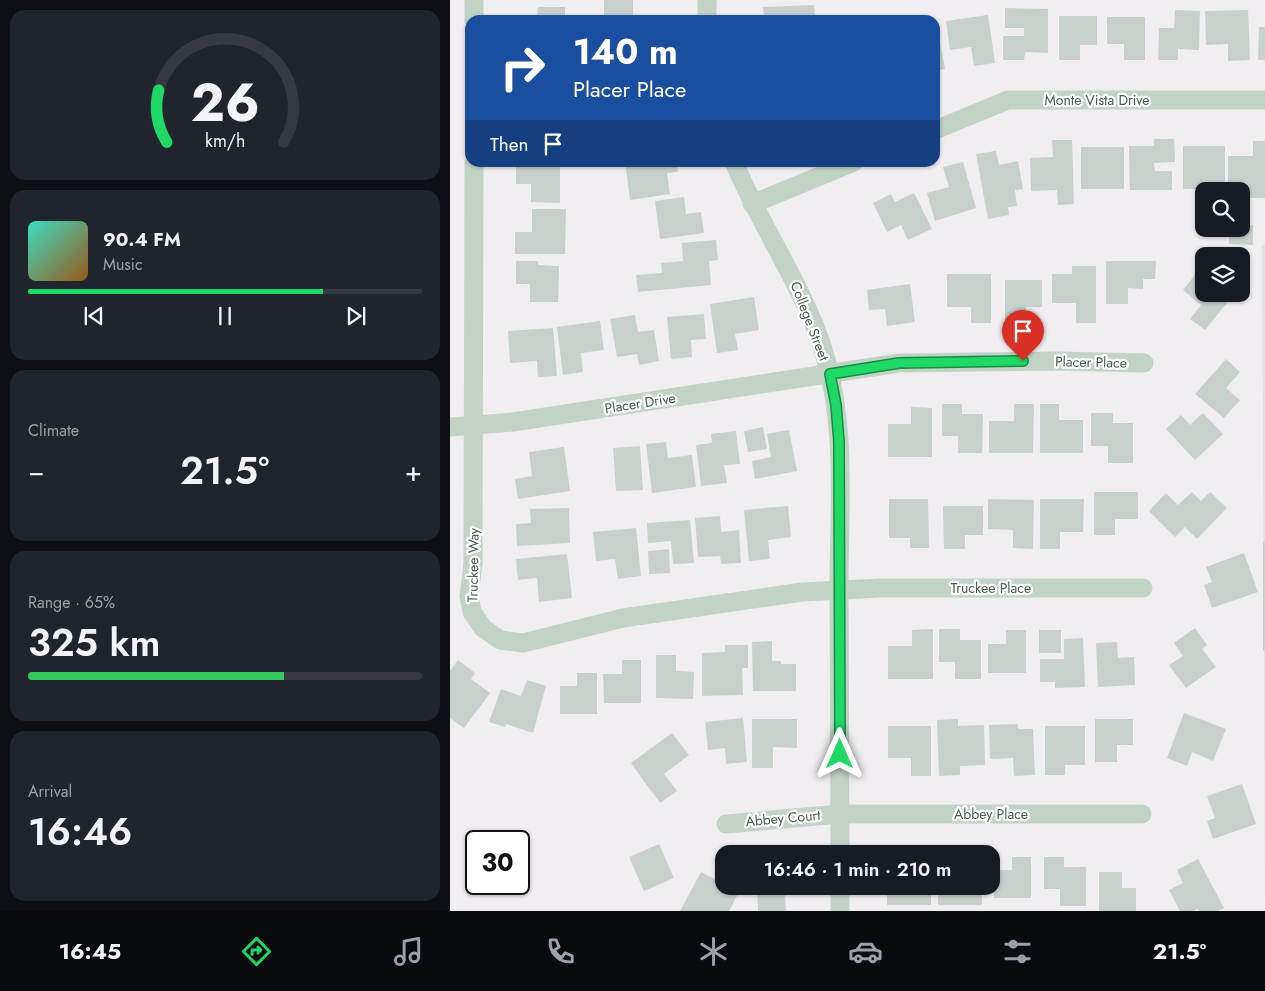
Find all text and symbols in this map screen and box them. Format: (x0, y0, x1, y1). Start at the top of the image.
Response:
text: 140 m (573, 27, 678, 77)
icon: right (490, 35, 555, 100)
text: 26 (191, 65, 259, 141)
text: Placer Place (573, 73, 686, 105)
street label: Monte Vista Drive (1044, 90, 1150, 110)
text: km/h (205, 128, 245, 154)
icon: arrive (539, 130, 567, 158)
text: Then (490, 131, 529, 158)
map controls (1195, 182, 1250, 302)
button: search (1195, 182, 1250, 237)
text: 90.4 FM (103, 226, 181, 253)
button: layers (1195, 247, 1250, 302)
text: Music (103, 253, 143, 276)
street label: College Street (786, 278, 835, 364)
icon: previous (80, 302, 108, 330)
icon: pause (211, 302, 239, 330)
icon: next (342, 302, 370, 330)
pin (1002, 310, 1044, 361)
icon: arrive (1009, 317, 1037, 345)
street label: Placer Place (1055, 351, 1127, 373)
street label: Placer Drive (603, 388, 677, 418)
text: Climate (28, 419, 79, 442)
text: 21.5° (180, 443, 269, 498)
text: − (28, 451, 45, 492)
text: + (405, 451, 422, 492)
street label: Truckee Way (462, 527, 484, 602)
street label: Truckee Place (951, 578, 1031, 598)
text: Range · 65% (28, 591, 115, 614)
text: 325 km (28, 615, 161, 670)
position arrow (813, 727, 865, 779)
text: Arrival (28, 780, 72, 803)
text: 16:46 (28, 804, 132, 859)
street label: Abbey Place (954, 804, 1028, 824)
street label: Abbey Court (745, 805, 822, 831)
speed limit sign: 30 (465, 830, 530, 895)
text: 16:46 · 1 min · 210 m (764, 856, 951, 883)
icon: directions (239, 934, 274, 969)
icon: music (391, 934, 426, 969)
icon: phone (543, 934, 578, 969)
icon: climate (696, 934, 731, 969)
icon: car (848, 934, 883, 969)
icon: filters (1000, 934, 1035, 969)
text: 16:45 (59, 935, 121, 967)
text: 21.5° (1153, 935, 1206, 967)

